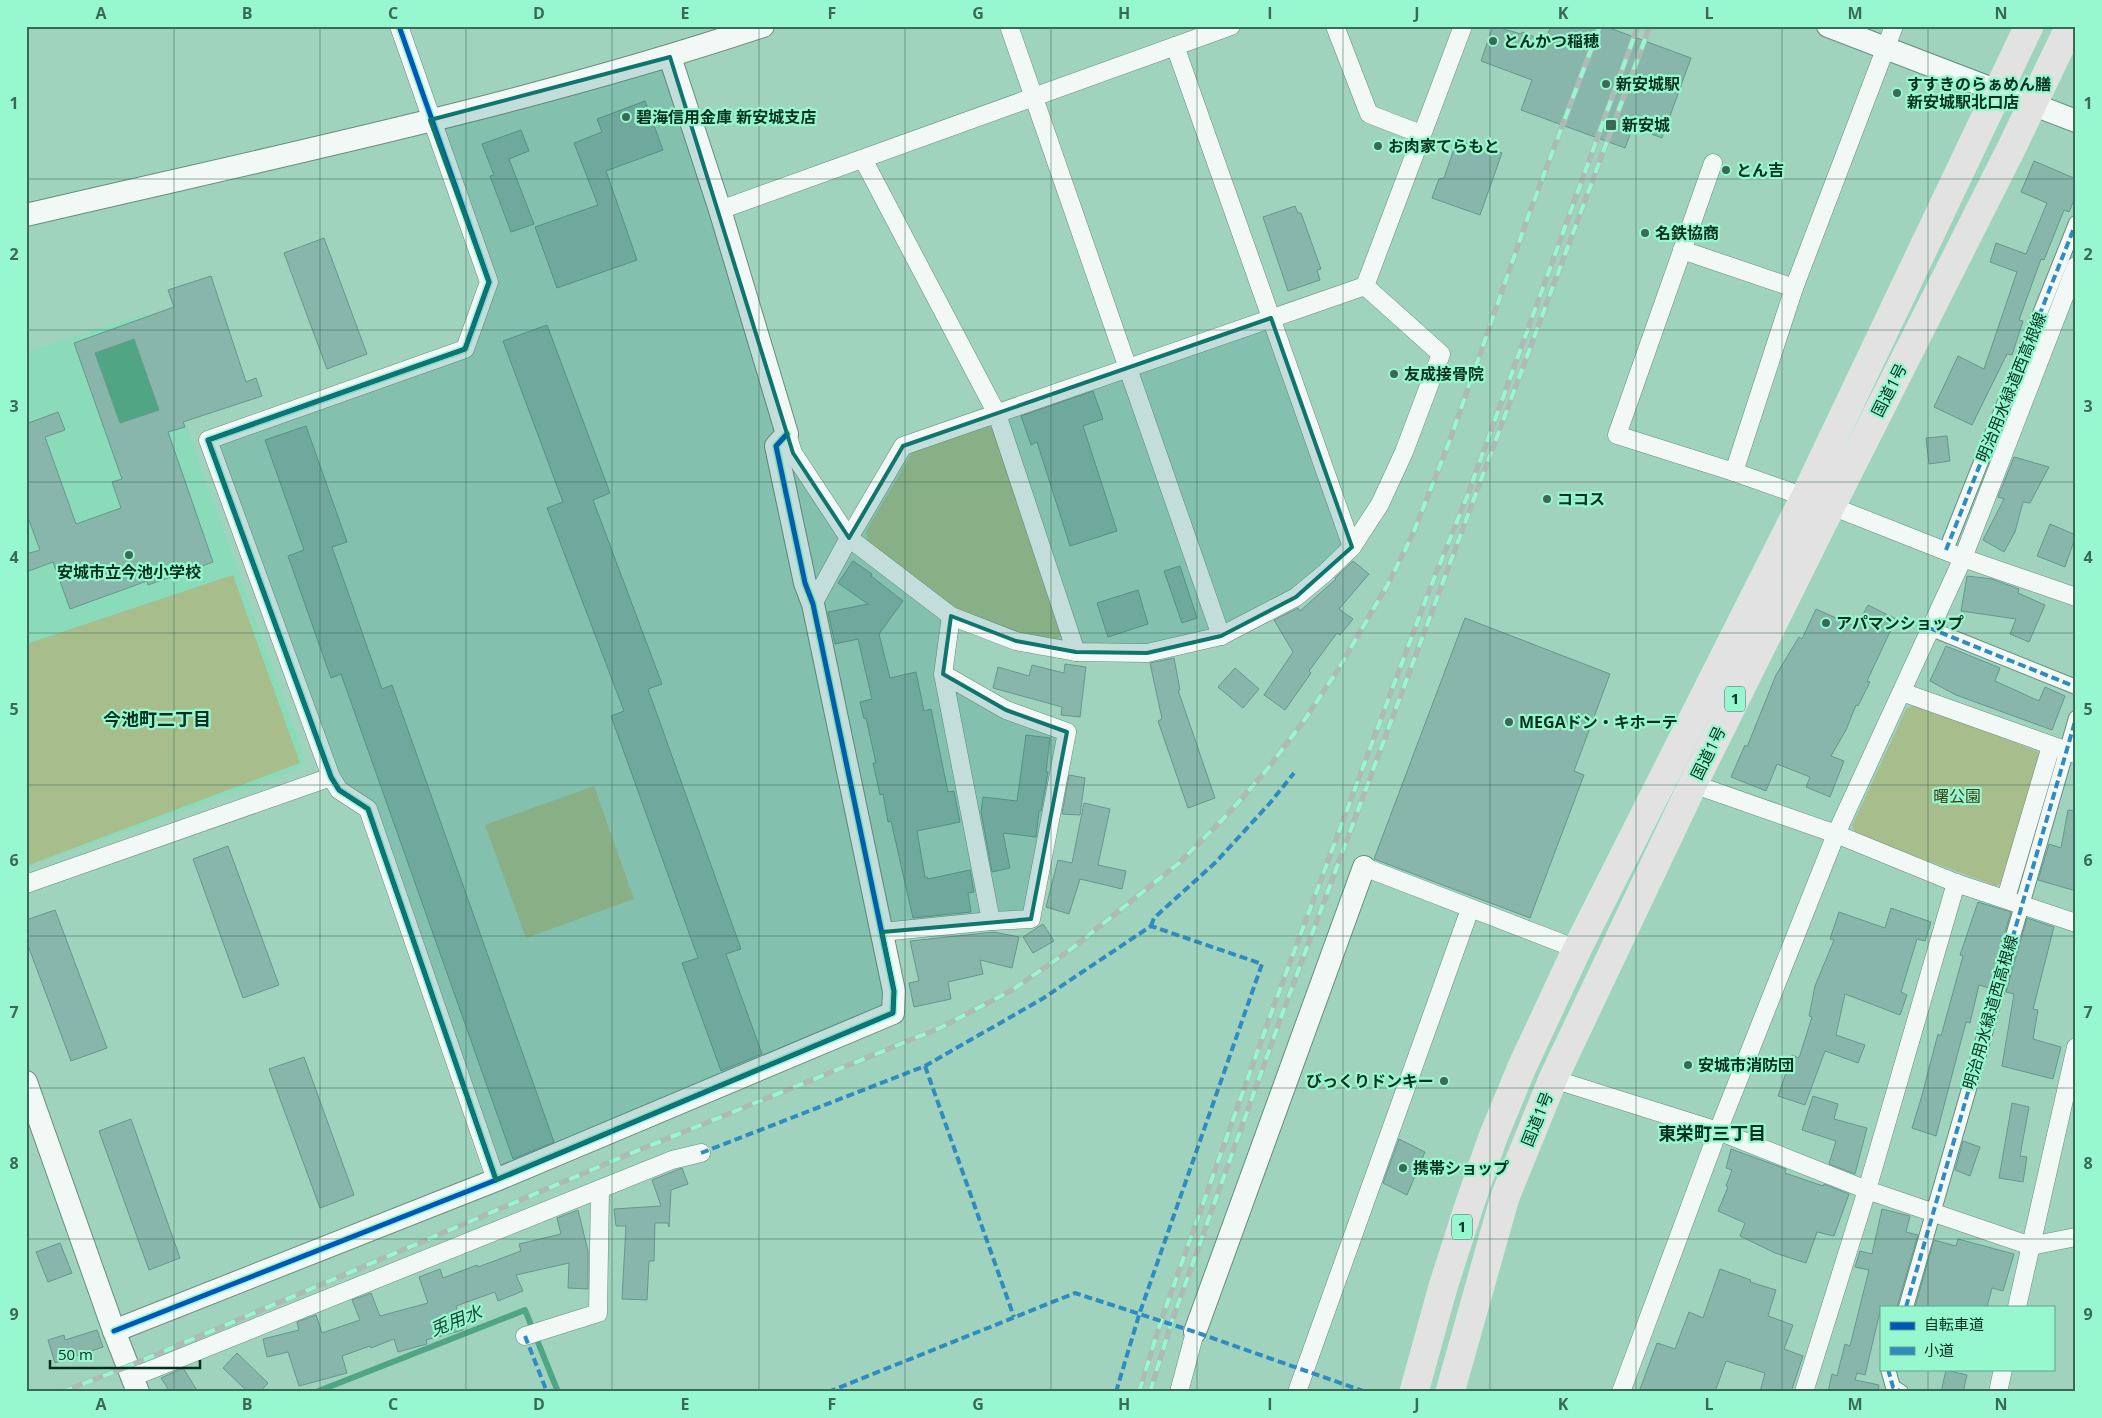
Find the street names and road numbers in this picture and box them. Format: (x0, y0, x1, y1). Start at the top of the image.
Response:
street label: 明治用水緑道西高根線 (1971, 309, 2051, 465)
street label: 国道1号 (1866, 360, 1912, 420)
road number: 1 (1725, 686, 1745, 712)
street label: 国道1号 (1686, 722, 1730, 784)
street label: 明治用水緑道西高根線 (1957, 932, 2023, 1092)
street label: 国道1号 (1516, 1088, 1558, 1150)
road number: 1 (1452, 1214, 1472, 1240)

